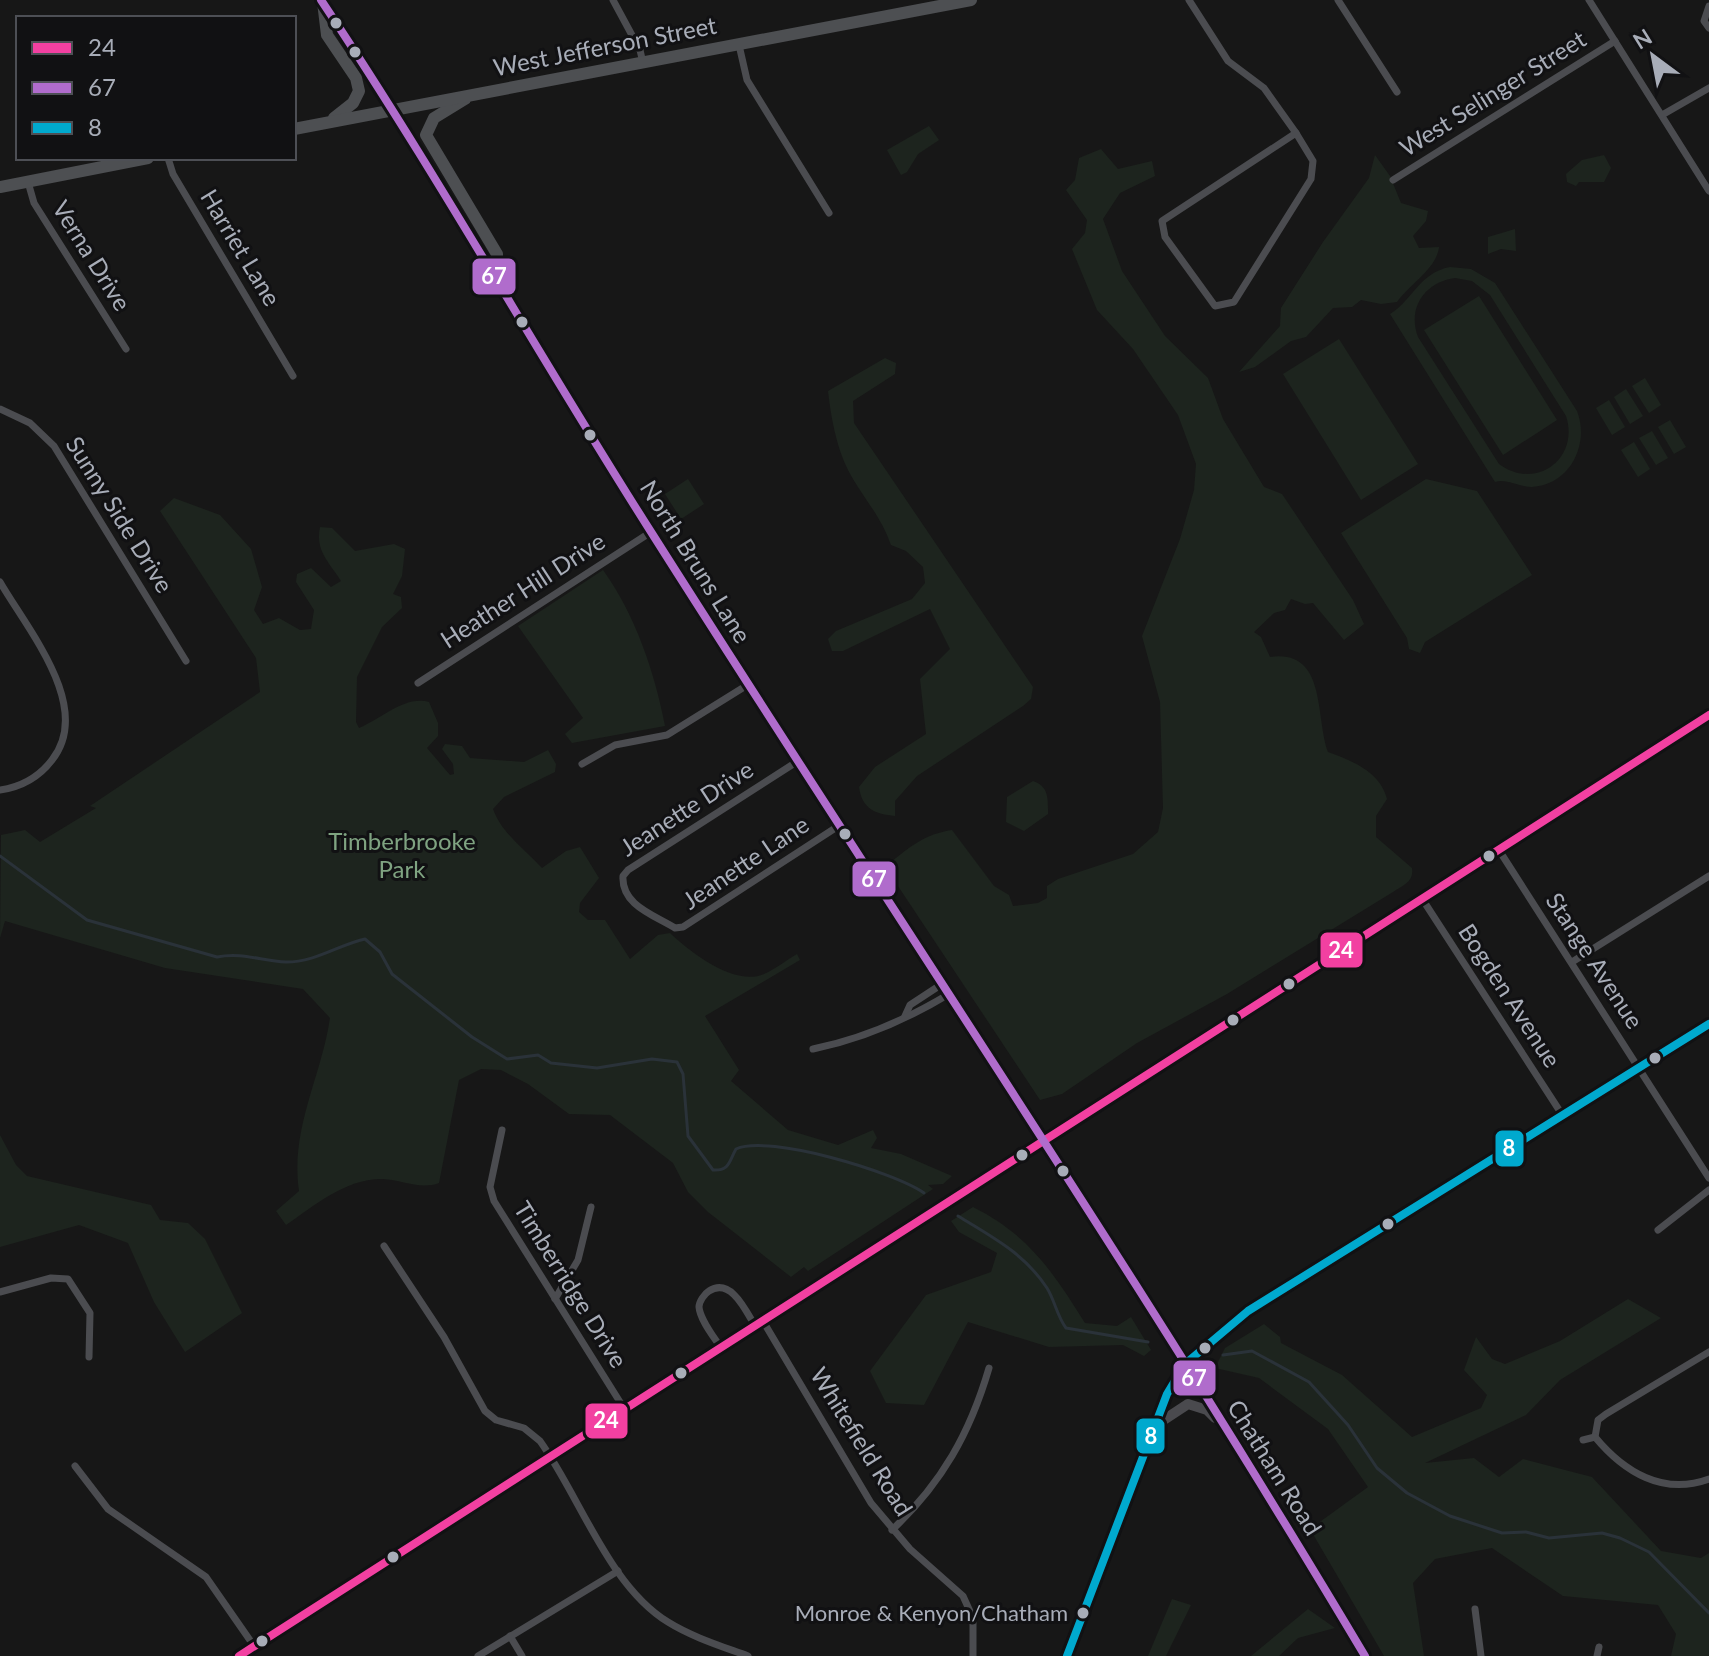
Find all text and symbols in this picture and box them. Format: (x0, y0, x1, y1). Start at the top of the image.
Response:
street label: West Jefferson Street (491, 10, 719, 81)
unlabelled marker (328, 15, 344, 31)
legend (16, 16, 296, 160)
north arrow (1613, 16, 1693, 96)
street label: West Selinger Street (1394, 23, 1591, 162)
text: N (1628, 23, 1656, 55)
text: 24 (88, 32, 116, 61)
unlabelled marker (347, 44, 363, 60)
text: 67 (88, 72, 116, 101)
text: 8 (88, 112, 102, 141)
street label: Harriet Lane (195, 184, 287, 311)
street label: Verna Drive (47, 195, 138, 316)
line badge: 67 (471, 257, 517, 296)
text: 67 (481, 262, 507, 289)
unlabelled marker (514, 314, 530, 330)
unlabelled marker (582, 427, 598, 443)
street label: Sunny Side Drive (61, 431, 180, 598)
street label: North Bruns Lane (635, 475, 758, 648)
street label: Heather Hill Drive (435, 526, 610, 654)
street label: Jeanette Drive (614, 754, 758, 861)
street label: Jeanette Lane (677, 809, 814, 915)
park label: Timberbrooke Park (328, 826, 476, 883)
unlabelled marker (837, 826, 853, 842)
unlabelled marker (1481, 848, 1497, 864)
line badge: 67 (851, 860, 897, 898)
text: 67 (861, 865, 887, 892)
street label: Stange Avenue (1541, 887, 1650, 1034)
street label: Bogden Avenue (1453, 918, 1567, 1072)
line badge: 24 (1319, 931, 1364, 969)
text: 24 (1328, 936, 1354, 963)
unlabelled marker (1281, 976, 1297, 992)
unlabelled marker (1225, 1012, 1241, 1028)
unlabelled marker (1647, 1050, 1663, 1066)
line badge: 8 (1494, 1129, 1525, 1168)
text: 8 (1503, 1134, 1515, 1161)
unlabelled marker (1014, 1147, 1030, 1163)
unlabelled marker (1055, 1163, 1071, 1179)
street label: Timberridge Drive (508, 1196, 634, 1373)
unlabelled marker (1380, 1216, 1396, 1232)
unlabelled marker (1197, 1340, 1213, 1356)
line badge: 67 (1172, 1359, 1217, 1397)
street label: Whitefield Road (805, 1361, 920, 1521)
text: 67 (1181, 1364, 1207, 1391)
unlabelled marker (673, 1365, 689, 1381)
street label: Chatham Road (1222, 1394, 1328, 1540)
line badge: 24 (584, 1402, 629, 1440)
text: 24 (593, 1406, 619, 1433)
line badge: 8 (1135, 1417, 1166, 1455)
text: 8 (1145, 1422, 1157, 1449)
unlabelled marker (385, 1549, 401, 1565)
place label: Monroe & Kenyon/Chatham (795, 1599, 1068, 1626)
marker: Monroe & Kenyon/Chatham (1075, 1605, 1091, 1621)
unlabelled marker (254, 1633, 270, 1649)

